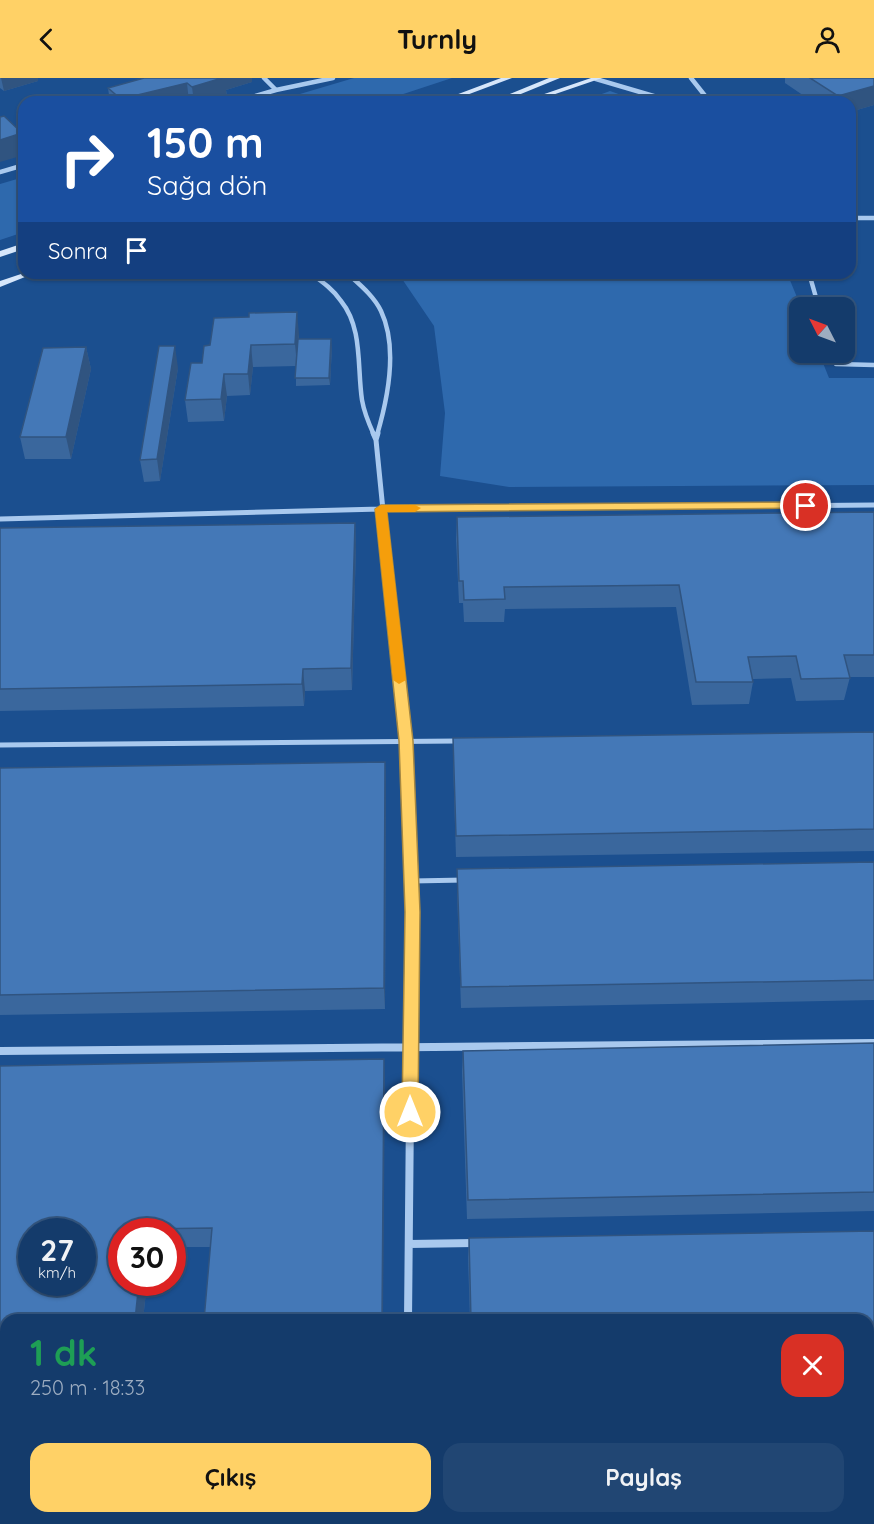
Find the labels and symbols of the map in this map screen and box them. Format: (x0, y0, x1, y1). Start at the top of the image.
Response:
north arrow (789, 297, 855, 363)
pin (780, 480, 831, 531)
position arrow (378, 1080, 442, 1144)
speed limit sign: 30 (108, 1218, 186, 1296)

